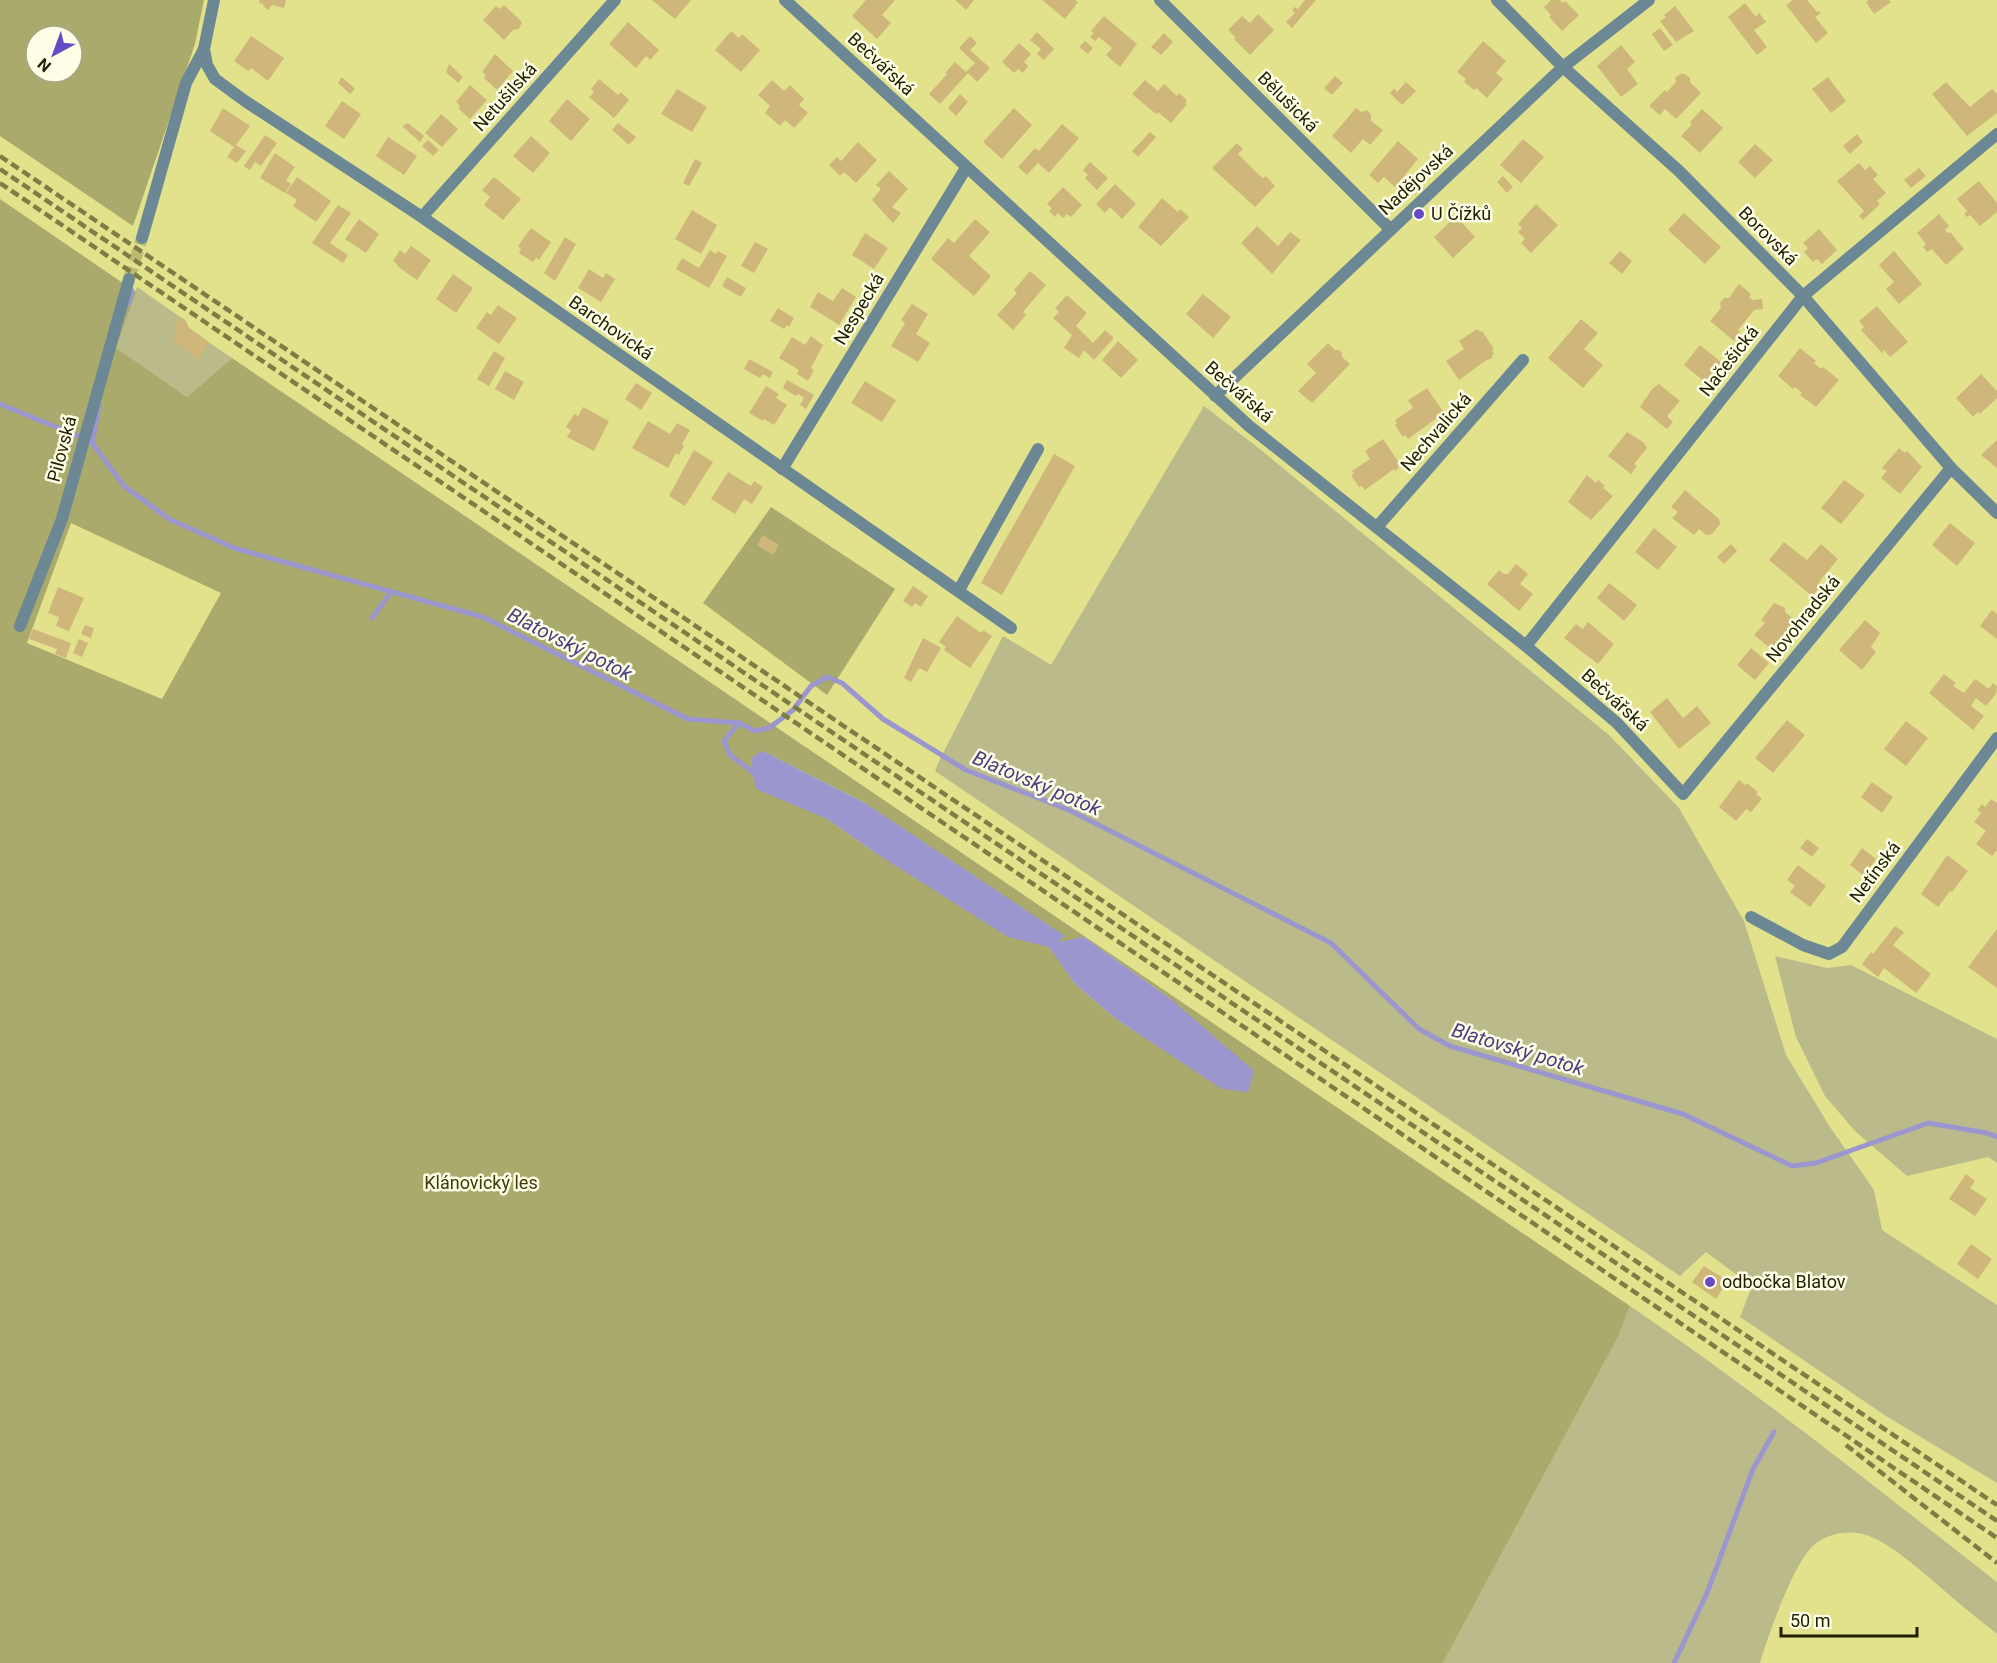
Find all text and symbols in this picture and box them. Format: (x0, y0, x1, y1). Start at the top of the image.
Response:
north arrow (24, 24, 84, 84)
street label: Bečvářská (844, 28, 919, 100)
text: N (34, 54, 55, 76)
street label: Netušilská (469, 58, 541, 135)
street label: Bělušická (1254, 67, 1323, 136)
street label: Nadějovská (1374, 140, 1457, 219)
street label: Borovská (1735, 202, 1802, 269)
place label: U Čížků (1431, 203, 1491, 224)
marker: U Čížků (1412, 207, 1426, 221)
street label: Nespecká (829, 269, 888, 348)
street label: Barchovická (565, 291, 657, 364)
street label: Načešická (1695, 321, 1763, 400)
street label: Bečvářská (1201, 357, 1277, 427)
street label: Nechvalická (1396, 388, 1475, 475)
street label: Pilovská (43, 414, 80, 484)
street label: Novohradská (1761, 571, 1844, 666)
water label: Blatovský potok (504, 602, 637, 686)
street label: Bečvářská (1578, 664, 1653, 735)
water label: Blatovský potok (969, 745, 1106, 821)
street label: Netínská (1845, 837, 1904, 906)
water label: Blatovský potok (1449, 1018, 1588, 1081)
park label: Klánovický les (424, 1172, 538, 1193)
place label: odbočka Blatov (1722, 1271, 1846, 1292)
marker: odbočka Blatov (1703, 1275, 1717, 1289)
scale bar (1781, 1600, 1918, 1638)
text: 50 m (1790, 1610, 1830, 1631)

